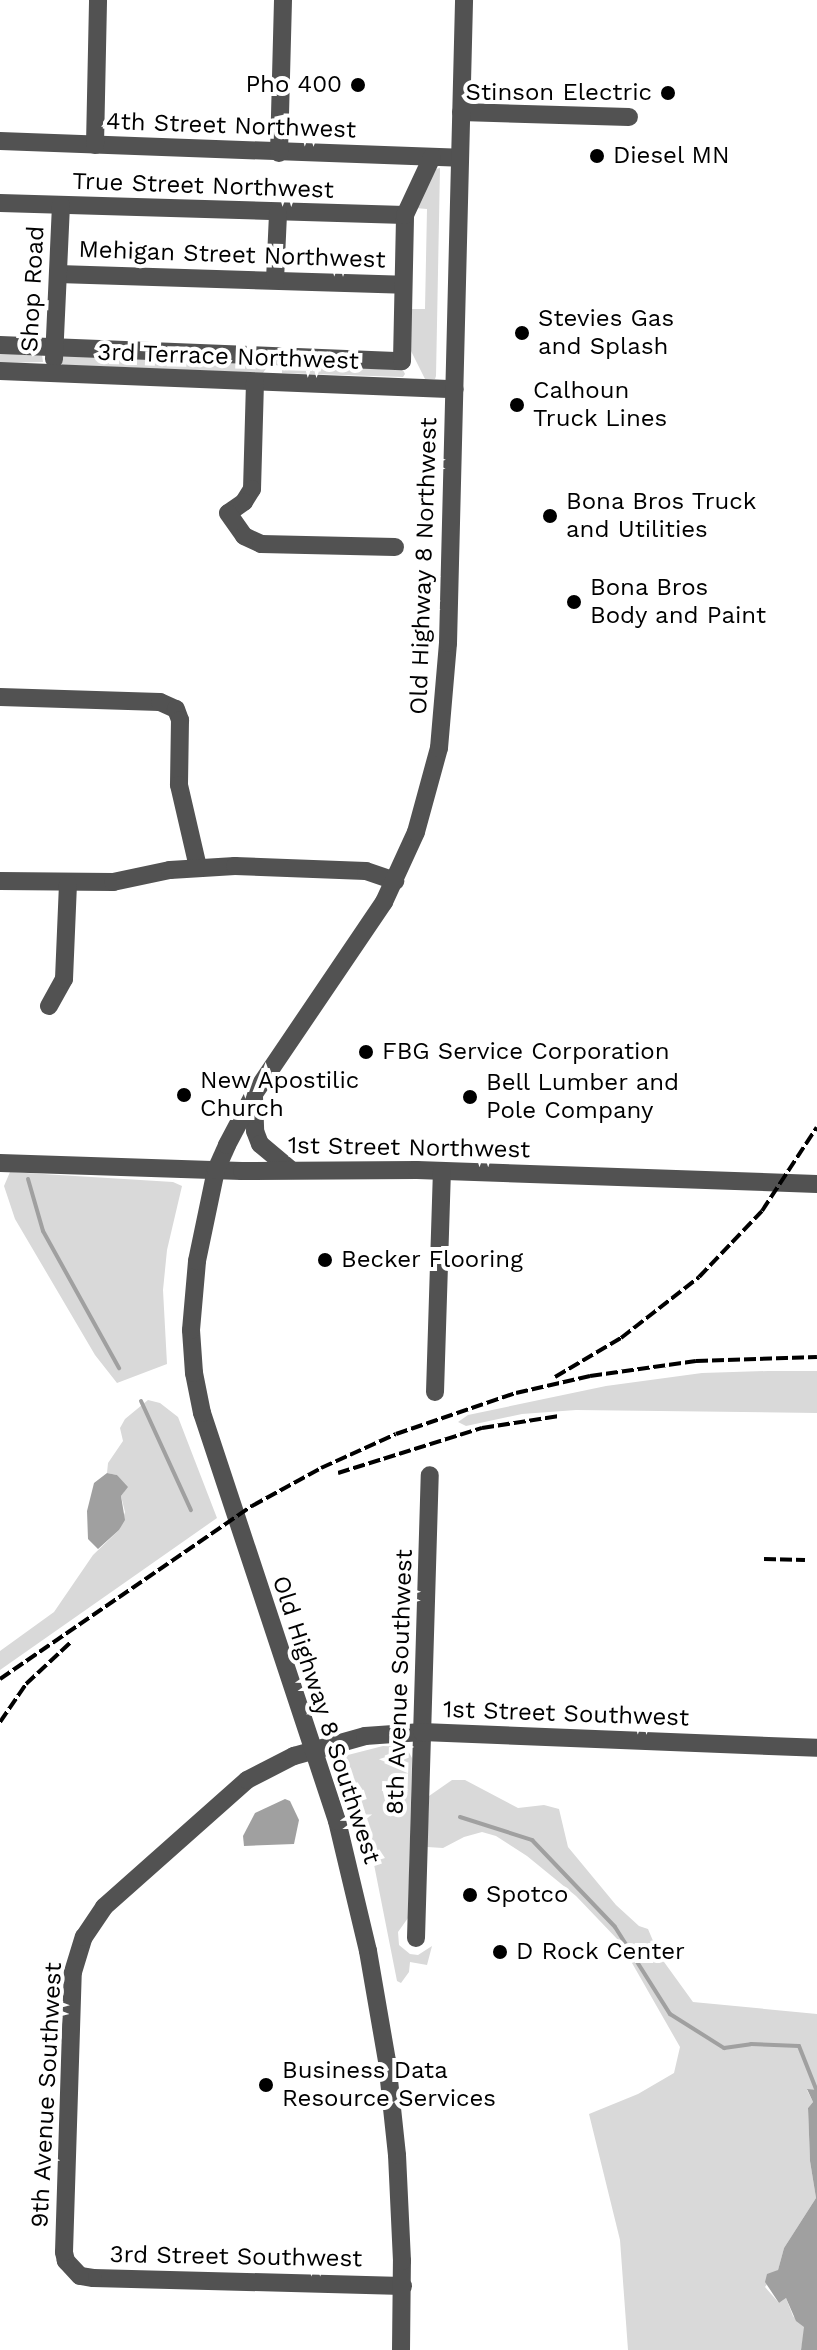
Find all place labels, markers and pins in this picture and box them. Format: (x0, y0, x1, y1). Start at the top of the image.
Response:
place label: Pho 400 (245, 71, 342, 99)
marker: Pho 400 (349, 76, 367, 94)
place label: Stinson Electric (466, 79, 652, 107)
marker: Stinson Electric (659, 84, 677, 102)
place label: Diesel MN (613, 142, 731, 170)
marker: Diesel MN (588, 147, 606, 165)
place label: Stevies Gas and Splash (538, 305, 674, 361)
marker: Stevies Gas and Splash (513, 324, 531, 342)
place label: Calhoun Truck Lines (533, 377, 668, 433)
marker: Calhoun Truck Lines (508, 396, 526, 414)
place label: Bona Bros Truck and Utilities (566, 488, 757, 544)
marker: Bona Bros Truck and Utilities (541, 507, 559, 525)
place label: Bona Bros Body and Paint (590, 574, 767, 630)
marker: Bona Bros Body and Paint (565, 593, 583, 611)
place label: FBG Service Corporation (382, 1038, 670, 1066)
marker: FBG Service Corporation (357, 1043, 375, 1061)
place label: New Apostilic Church (200, 1067, 361, 1123)
place label: Bell Lumber and Pole Company (486, 1069, 681, 1125)
marker: New Apostilic Church (175, 1086, 193, 1104)
marker: Bell Lumber and Pole Company (461, 1088, 479, 1106)
place label: Becker Flooring (341, 1246, 524, 1274)
marker: Becker Flooring (316, 1251, 334, 1269)
place label: Spotco (486, 1881, 568, 1909)
marker: Spotco (461, 1886, 479, 1904)
place label: D Rock Center (516, 1938, 685, 1966)
marker: D Rock Center (491, 1943, 509, 1961)
place label: Business Data Resource Services (282, 2057, 496, 2113)
marker: Business Data Resource Services (257, 2076, 275, 2094)

